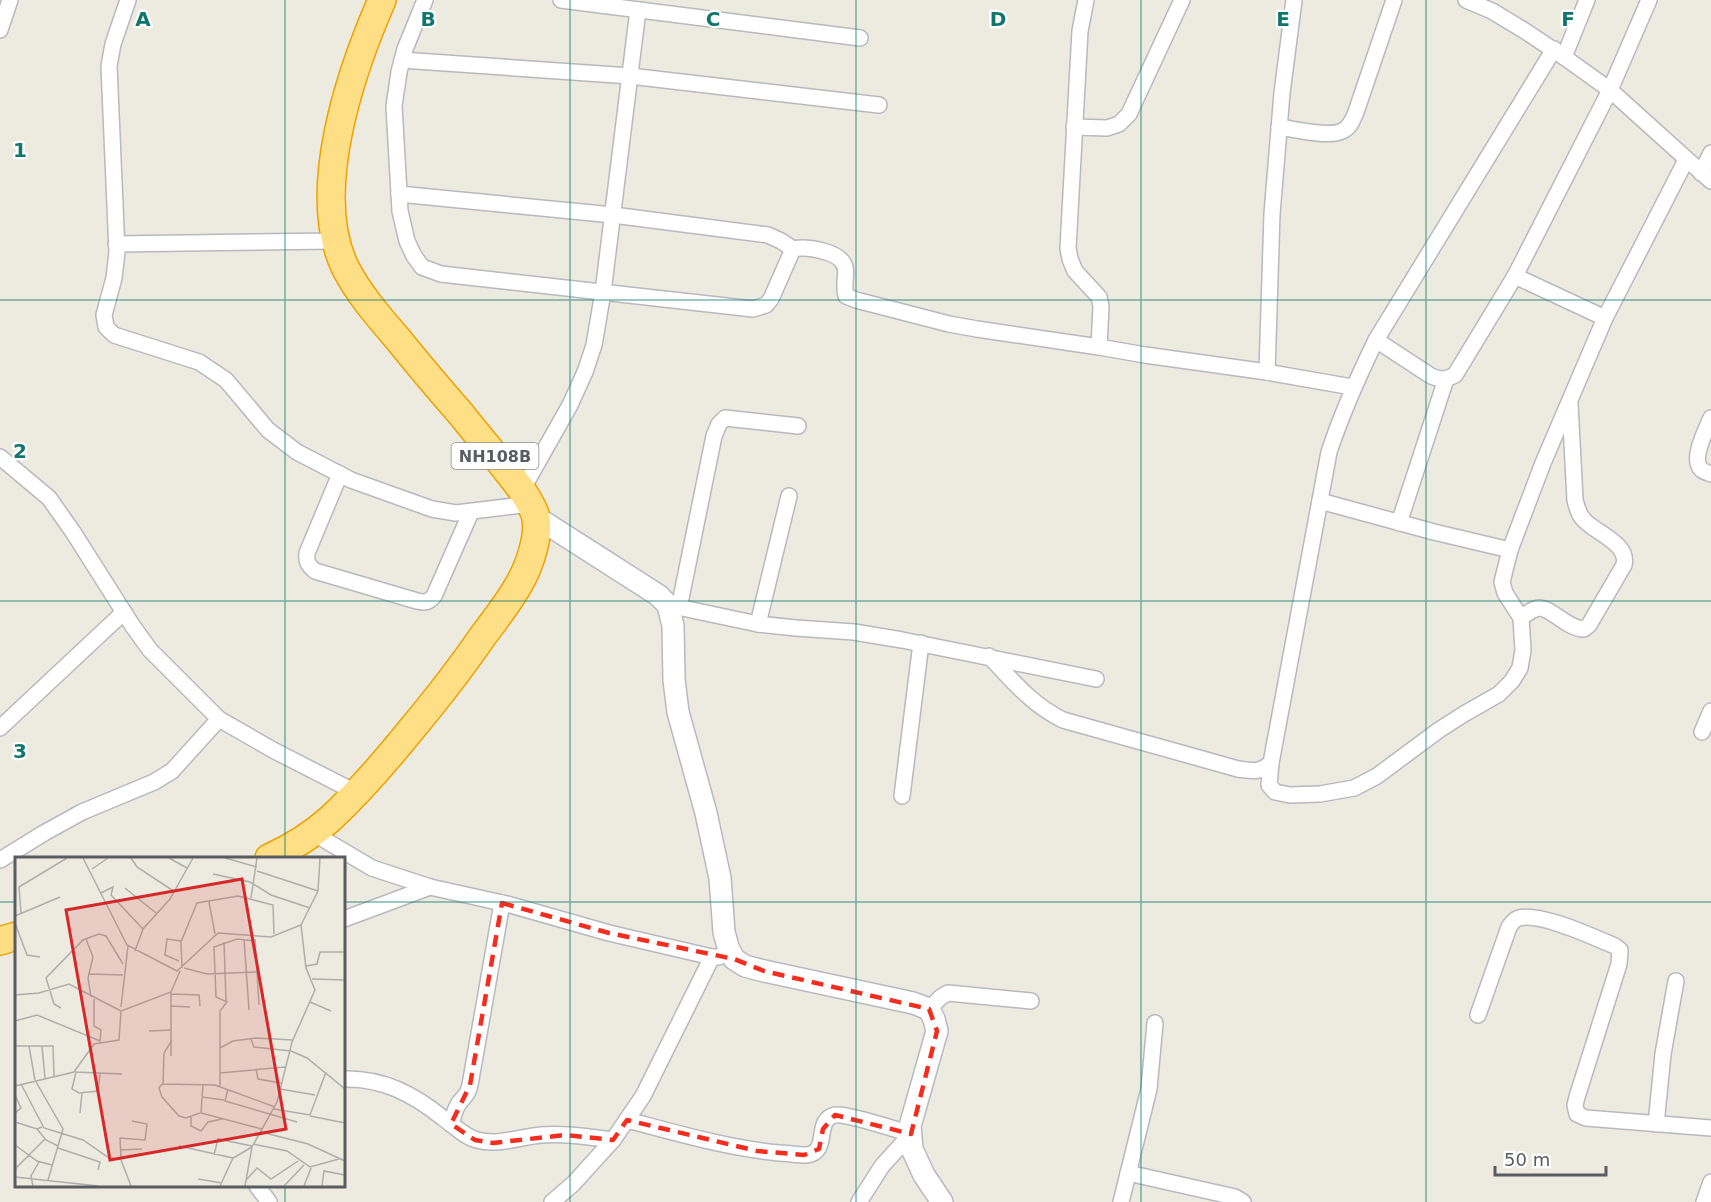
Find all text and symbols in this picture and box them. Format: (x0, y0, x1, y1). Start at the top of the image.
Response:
text: A (135, 7, 151, 31)
text: B (420, 7, 436, 31)
text: C (706, 7, 720, 31)
text: D (990, 7, 1006, 31)
text: E (1276, 7, 1290, 31)
text: F (1561, 7, 1575, 31)
text: 1 (13, 138, 27, 162)
text: 2 (13, 439, 27, 463)
road number: NH108B (452, 443, 538, 469)
text: 3 (13, 739, 27, 763)
inset map (15, 857, 345, 1187)
scale bar (1495, 1139, 1606, 1177)
text: 50 m (1504, 1149, 1550, 1170)

